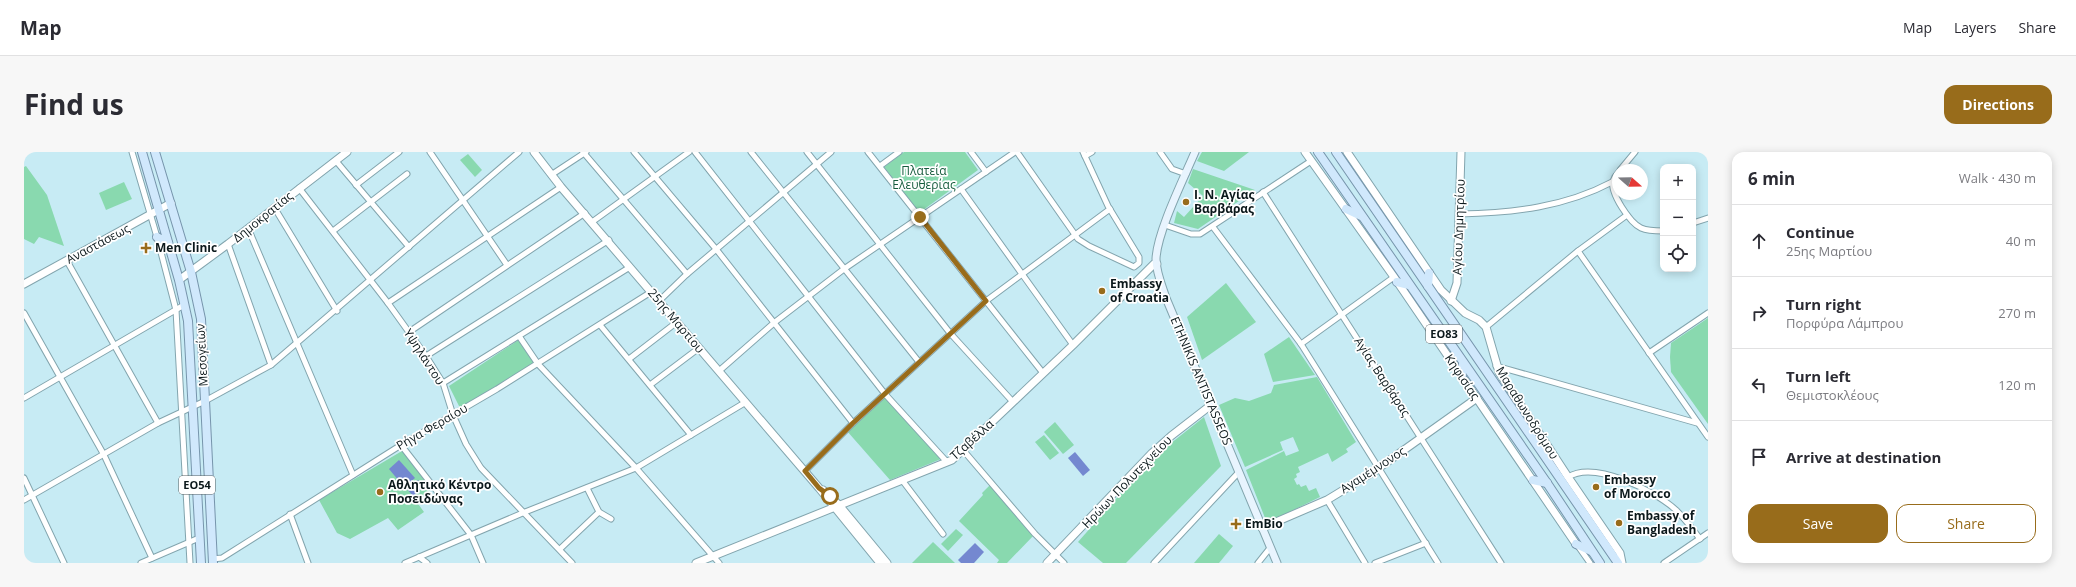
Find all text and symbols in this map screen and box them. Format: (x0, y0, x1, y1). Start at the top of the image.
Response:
text: Map (20, 15, 61, 41)
text: Map (1903, 18, 1932, 37)
text: Layers (1954, 18, 1996, 37)
text: Share (2018, 18, 2056, 37)
text: Find us (24, 85, 124, 123)
button: Directions (1944, 85, 2052, 124)
park label: Πλατεία Ελευθερίας (892, 162, 956, 193)
north arrow (1612, 164, 1648, 200)
map controls (1660, 164, 1696, 272)
button: + (1660, 164, 1696, 200)
text: 6 min (1748, 167, 1795, 190)
text: Walk · 430 m (1959, 169, 2036, 187)
street label: Αγίου Δημητρίου (1448, 179, 1469, 275)
place label: Ι. Ν. Αγίας Βαρβάρας (1194, 186, 1255, 217)
street label: Δημοκρατίας (229, 187, 296, 246)
marker: Ι. Ν. Αγίας Βαρβάρας (1181, 197, 1191, 207)
button: − (1660, 200, 1696, 236)
route end (911, 208, 929, 226)
street label: Αναστάσεως (63, 220, 133, 267)
text: Continue (1786, 222, 1854, 242)
icon: ahead (1748, 230, 1770, 252)
text: 40 m (2006, 232, 2036, 250)
button: locate (1660, 236, 1696, 272)
place label: Men Clinic (155, 239, 217, 256)
marker: Men Clinic (140, 242, 152, 254)
text: 25ης Μαρτίου (1786, 242, 1872, 260)
place label: Embassy of Croatia (1110, 275, 1169, 306)
street label: 25ης Μαρτίου (644, 285, 708, 357)
marker: Embassy of Croatia (1097, 286, 1107, 296)
text: Turn right (1786, 294, 1861, 314)
icon: right (1748, 302, 1770, 324)
text: 270 m (1998, 304, 2036, 322)
street label: ETHNIKIS ANTISTASSEOS (1167, 314, 1236, 448)
text: Πορφύρα Λάμπρου (1786, 314, 1903, 332)
street label: Μεσογείων (191, 323, 212, 387)
street label: Υψηλάντου (400, 325, 449, 388)
road number: ΕΟ83 (1426, 325, 1462, 343)
street label: Αγίας Βαρβάρας (1350, 334, 1415, 420)
street label: Κηφισίας (1441, 350, 1484, 403)
street label: Μαραθωνοδρόμου (1492, 363, 1563, 462)
text: Turn left (1786, 366, 1851, 386)
icon: left (1748, 374, 1770, 396)
text: 120 m (1998, 376, 2036, 394)
text: Θεμιστοκλέους (1786, 386, 1879, 404)
street label: Ρήγα Φεραίου (393, 399, 470, 454)
street label: Τζαβέλλα (946, 415, 998, 464)
street label: Ηρώων Πολυτεχνείου (1078, 432, 1175, 532)
street label: Αγαμέμνονος (1337, 442, 1409, 497)
icon: arrive (1748, 446, 1770, 468)
text: Arrive at destination (1786, 447, 1941, 467)
place label: Embassy of Morocco (1604, 471, 1671, 502)
road number: ΕΟ54 (179, 476, 215, 494)
place label: Αθλητικό Κέντρο Ποσειδώνας (388, 476, 491, 507)
marker: Embassy of Morocco (1591, 482, 1601, 492)
marker: Αθλητικό Κέντρο Ποσειδώνας (375, 487, 385, 497)
route start (821, 487, 839, 505)
button: Save (1748, 504, 1888, 543)
button: Share (1896, 504, 2036, 543)
place label: Embassy of Bangladesh (1627, 507, 1696, 538)
place label: EmBio (1245, 515, 1283, 532)
marker: EmBio (1230, 518, 1242, 530)
marker: Embassy of Bangladesh (1614, 518, 1624, 528)

